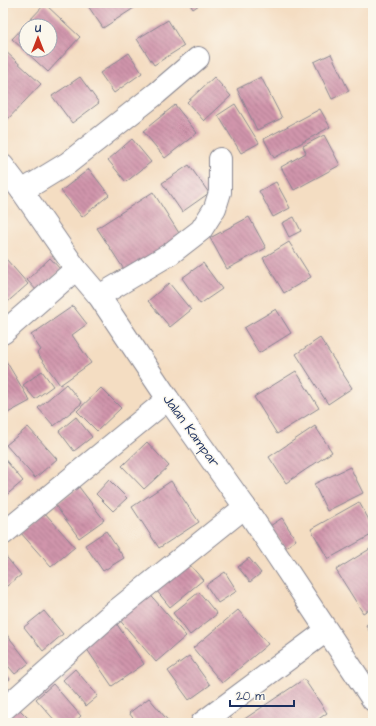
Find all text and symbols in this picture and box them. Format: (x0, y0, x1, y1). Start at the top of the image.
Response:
north arrow (18, 18, 58, 58)
text: U (34, 21, 41, 36)
street label: Jalan Kampar (158, 390, 224, 472)
scale bar (230, 682, 294, 708)
text: 20 m (236, 688, 265, 705)

